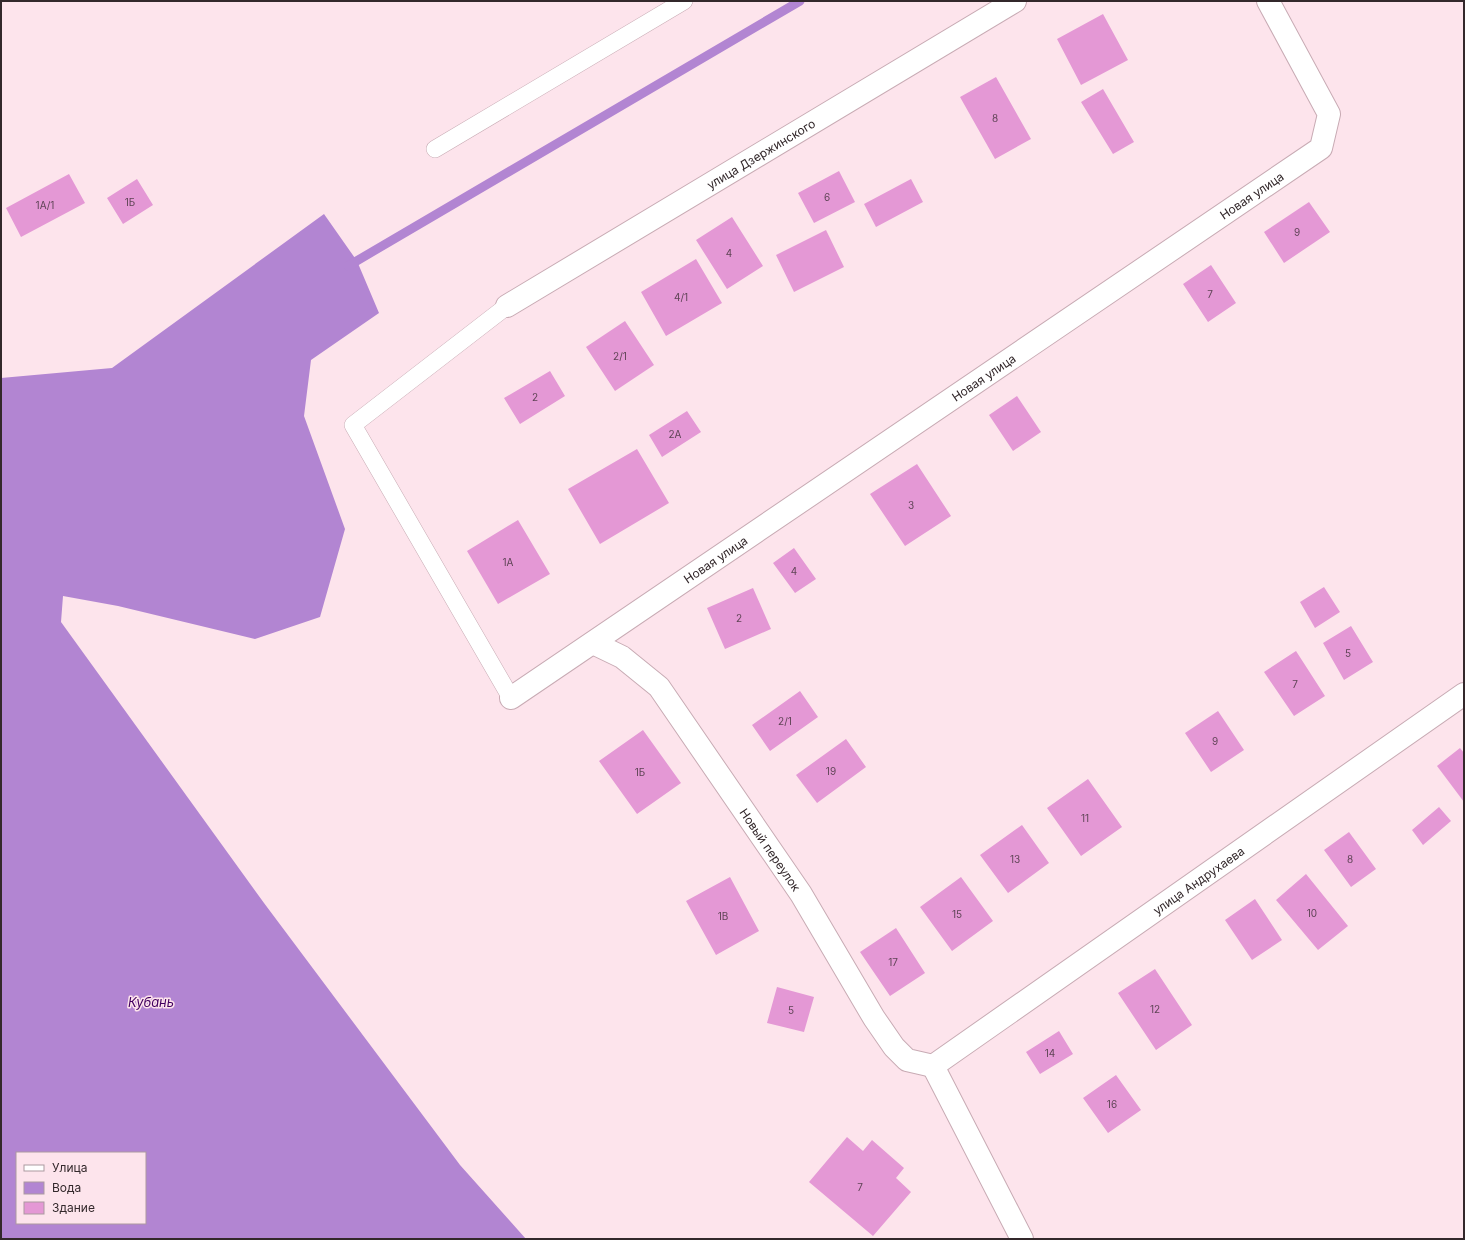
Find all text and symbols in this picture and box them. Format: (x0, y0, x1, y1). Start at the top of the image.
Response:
house number: 8 (992, 112, 998, 124)
street label: улица Дзержинского (704, 115, 818, 192)
street label: Новая улица (1217, 168, 1286, 222)
house number: 6 (824, 191, 830, 203)
house number: 1Б (125, 196, 135, 208)
house number: 1А/1 (36, 199, 54, 211)
house number: 9 (1294, 226, 1300, 238)
house number: 4 (726, 247, 732, 259)
house number: 7 (1207, 288, 1213, 300)
house number: 4/1 (674, 291, 688, 303)
house number: 2/1 (613, 350, 627, 362)
street label: Новая улица (949, 350, 1018, 404)
house number: 2 (532, 391, 538, 403)
house number: 2А (669, 428, 682, 440)
house number: 3 (908, 499, 914, 511)
street label: Новая улица (681, 532, 750, 586)
house number: 1А (503, 556, 514, 568)
house number: 4 (791, 565, 797, 577)
house number: 2 (736, 612, 742, 624)
house number: 5 (1345, 647, 1351, 659)
house number: 7 (1292, 678, 1298, 690)
house number: 2/1 (778, 715, 792, 727)
house number: 9 (1212, 735, 1218, 747)
house number: 19 (826, 765, 836, 777)
house number: 1Б (635, 766, 645, 778)
street label: Новый переулок (737, 805, 804, 894)
house number: 11 (1081, 812, 1089, 824)
street label: улица Андрухаева (1150, 843, 1247, 917)
house number: 13 (1010, 853, 1020, 865)
house number: 8 (1347, 853, 1353, 865)
house number: 10 (1307, 907, 1317, 919)
house number: 15 (952, 908, 962, 920)
house number: 1В (718, 910, 728, 922)
house number: 17 (888, 956, 898, 968)
water label: Кубань (128, 994, 174, 1010)
house number: 12 (1150, 1003, 1160, 1015)
house number: 5 (788, 1004, 794, 1016)
house number: 14 (1045, 1047, 1055, 1059)
house number: 16 (1107, 1098, 1117, 1110)
legend (16, 1152, 146, 1224)
text: Улица (52, 1160, 87, 1175)
text: Вода (52, 1180, 81, 1195)
house number: 7 (857, 1181, 863, 1193)
text: Здание (52, 1200, 95, 1215)

